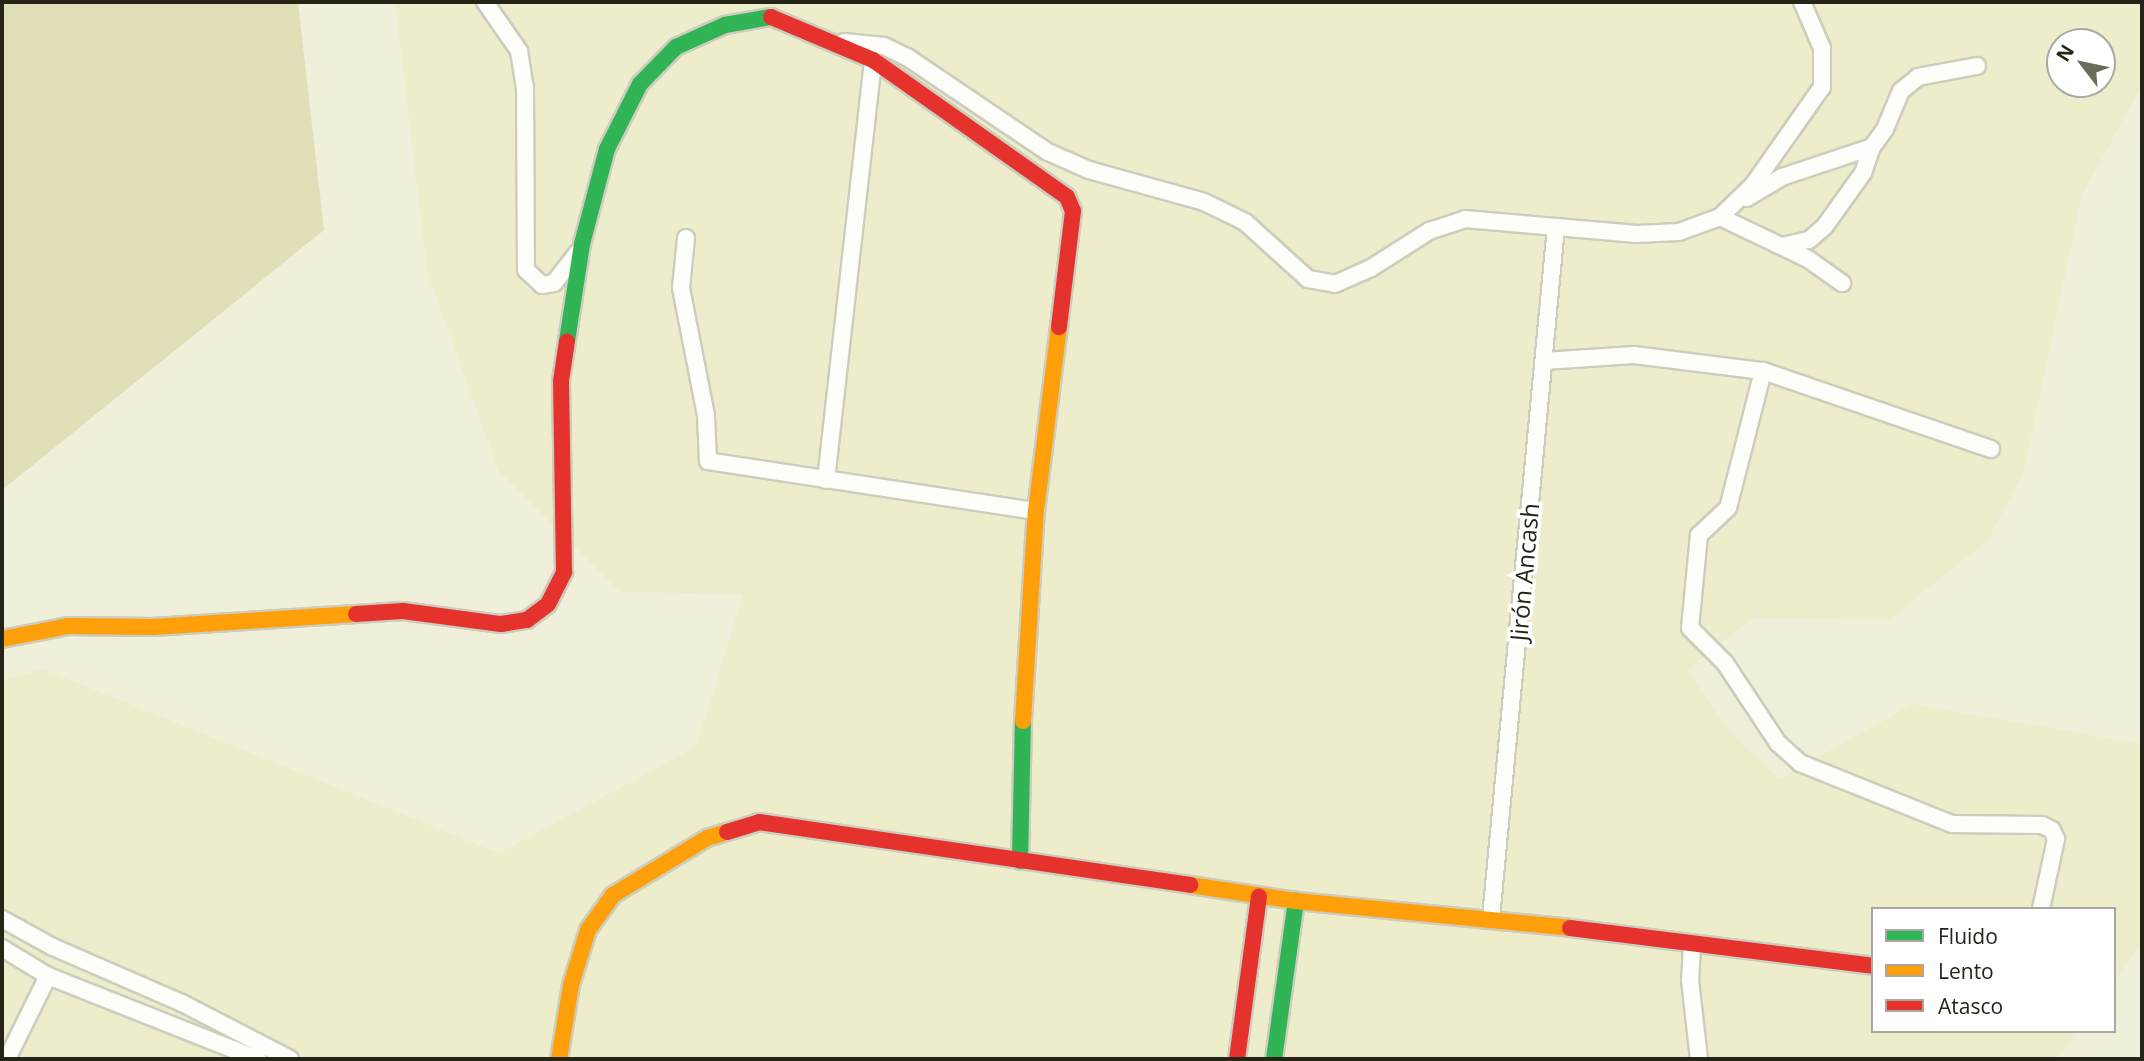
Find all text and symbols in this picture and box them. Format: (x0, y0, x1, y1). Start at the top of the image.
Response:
north arrow (2046, 28, 2116, 98)
text: N (2050, 39, 2080, 66)
street label: Jirón Ancash (1504, 502, 1544, 642)
legend (1871, 907, 2116, 1033)
text: Fluido (1938, 922, 1998, 950)
text: Lento (1938, 957, 1994, 985)
text: Atasco (1938, 992, 2003, 1020)

